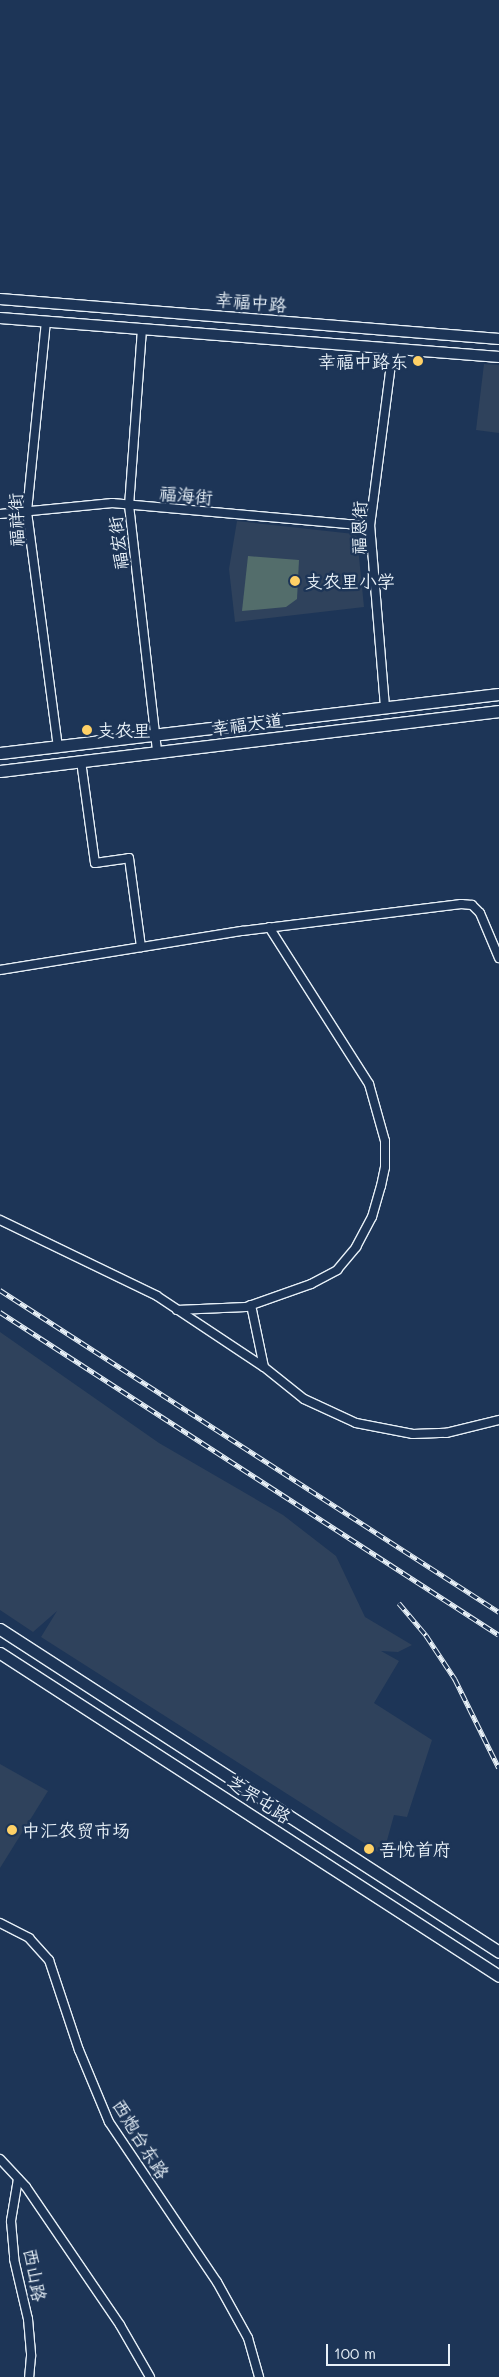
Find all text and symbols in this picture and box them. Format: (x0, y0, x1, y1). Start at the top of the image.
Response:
street label: 幸福中路 (214, 288, 288, 316)
place label: 幸福中路东 (318, 350, 408, 372)
marker: 幸福中路东 (412, 355, 424, 367)
street label: 福海街 (158, 482, 214, 508)
street label: 福祥街 (4, 493, 28, 547)
street label: 福恩街 (348, 501, 370, 555)
street label: 福宏街 (104, 515, 132, 571)
place label: 支农里小学 (305, 570, 395, 592)
marker: 支农里小学 (289, 575, 301, 587)
street label: 幸福大道 (210, 709, 284, 739)
place label: 支农里 (97, 719, 151, 741)
marker: 支农里 (81, 724, 93, 736)
street label: 芝罘屯路 (223, 1770, 295, 1828)
place label: 中汇农贸市场 (22, 1819, 130, 1841)
marker: 中汇农贸市场 (6, 1824, 18, 1836)
place label: 吾悦首府 (379, 1838, 451, 1860)
marker: 吾悦首府 (363, 1843, 375, 1855)
street label: 西炮台东路 (108, 2095, 174, 2183)
street label: 西山路 (19, 2246, 51, 2304)
scale bar (329, 2334, 453, 2366)
text: 100 m (334, 2343, 376, 2363)

